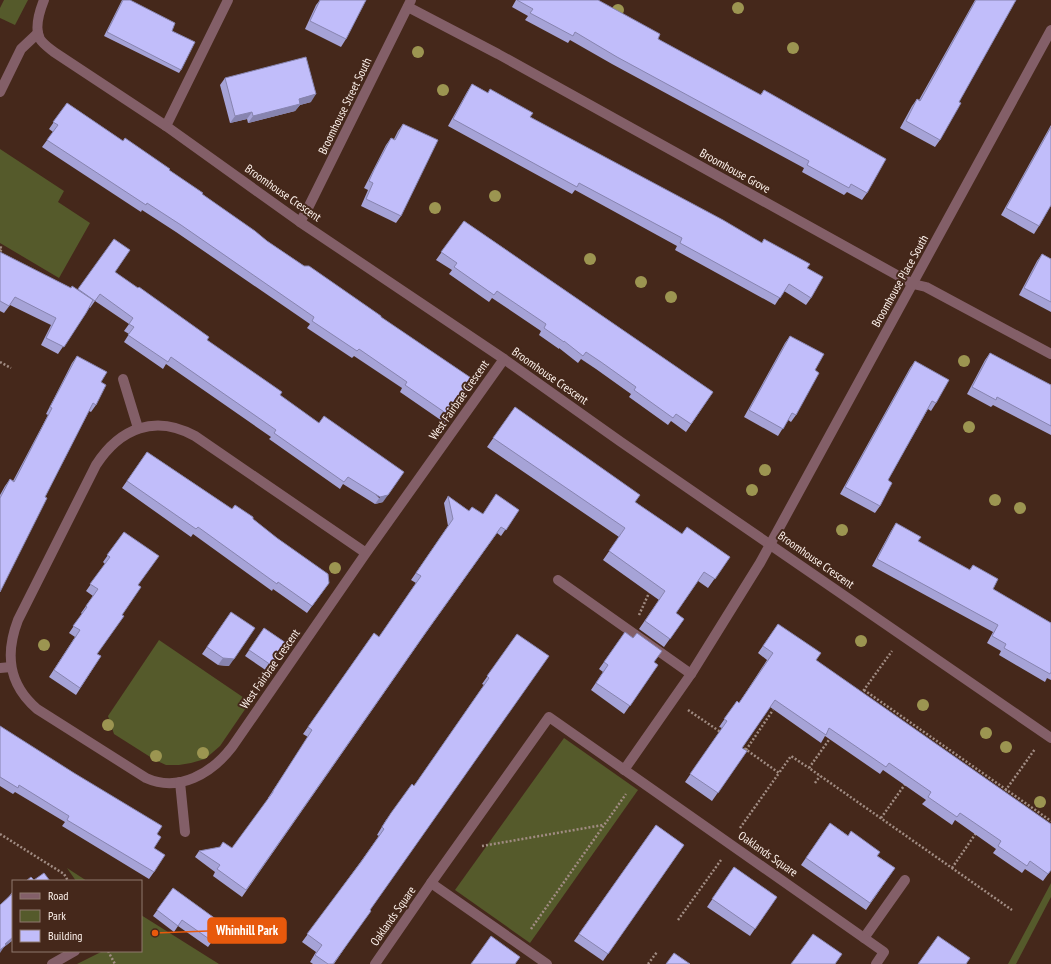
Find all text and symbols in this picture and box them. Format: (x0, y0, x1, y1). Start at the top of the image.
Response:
street label: Broomhouse Street South (315, 55, 374, 157)
street label: Broomhouse Grove (697, 145, 773, 196)
street label: Broomhouse Crescent (242, 161, 325, 225)
street label: Broomhouse Place South (868, 232, 931, 329)
street label: Broomhouse Crescent (509, 344, 592, 408)
street label: West Fairbrae Crescent (425, 356, 492, 443)
street label: Broomhouse Crescent (775, 528, 858, 592)
street label: West Fairbrae Crescent (236, 625, 303, 712)
street label: Oaklands Square (736, 828, 801, 880)
legend (12, 880, 142, 952)
street label: Oaklands Square (367, 883, 419, 948)
text: Road (48, 888, 68, 903)
text: Park (48, 908, 66, 923)
callout: Whinhill Park (208, 918, 286, 943)
text: Whinhill Park (215, 922, 279, 939)
text: Building (48, 928, 83, 943)

